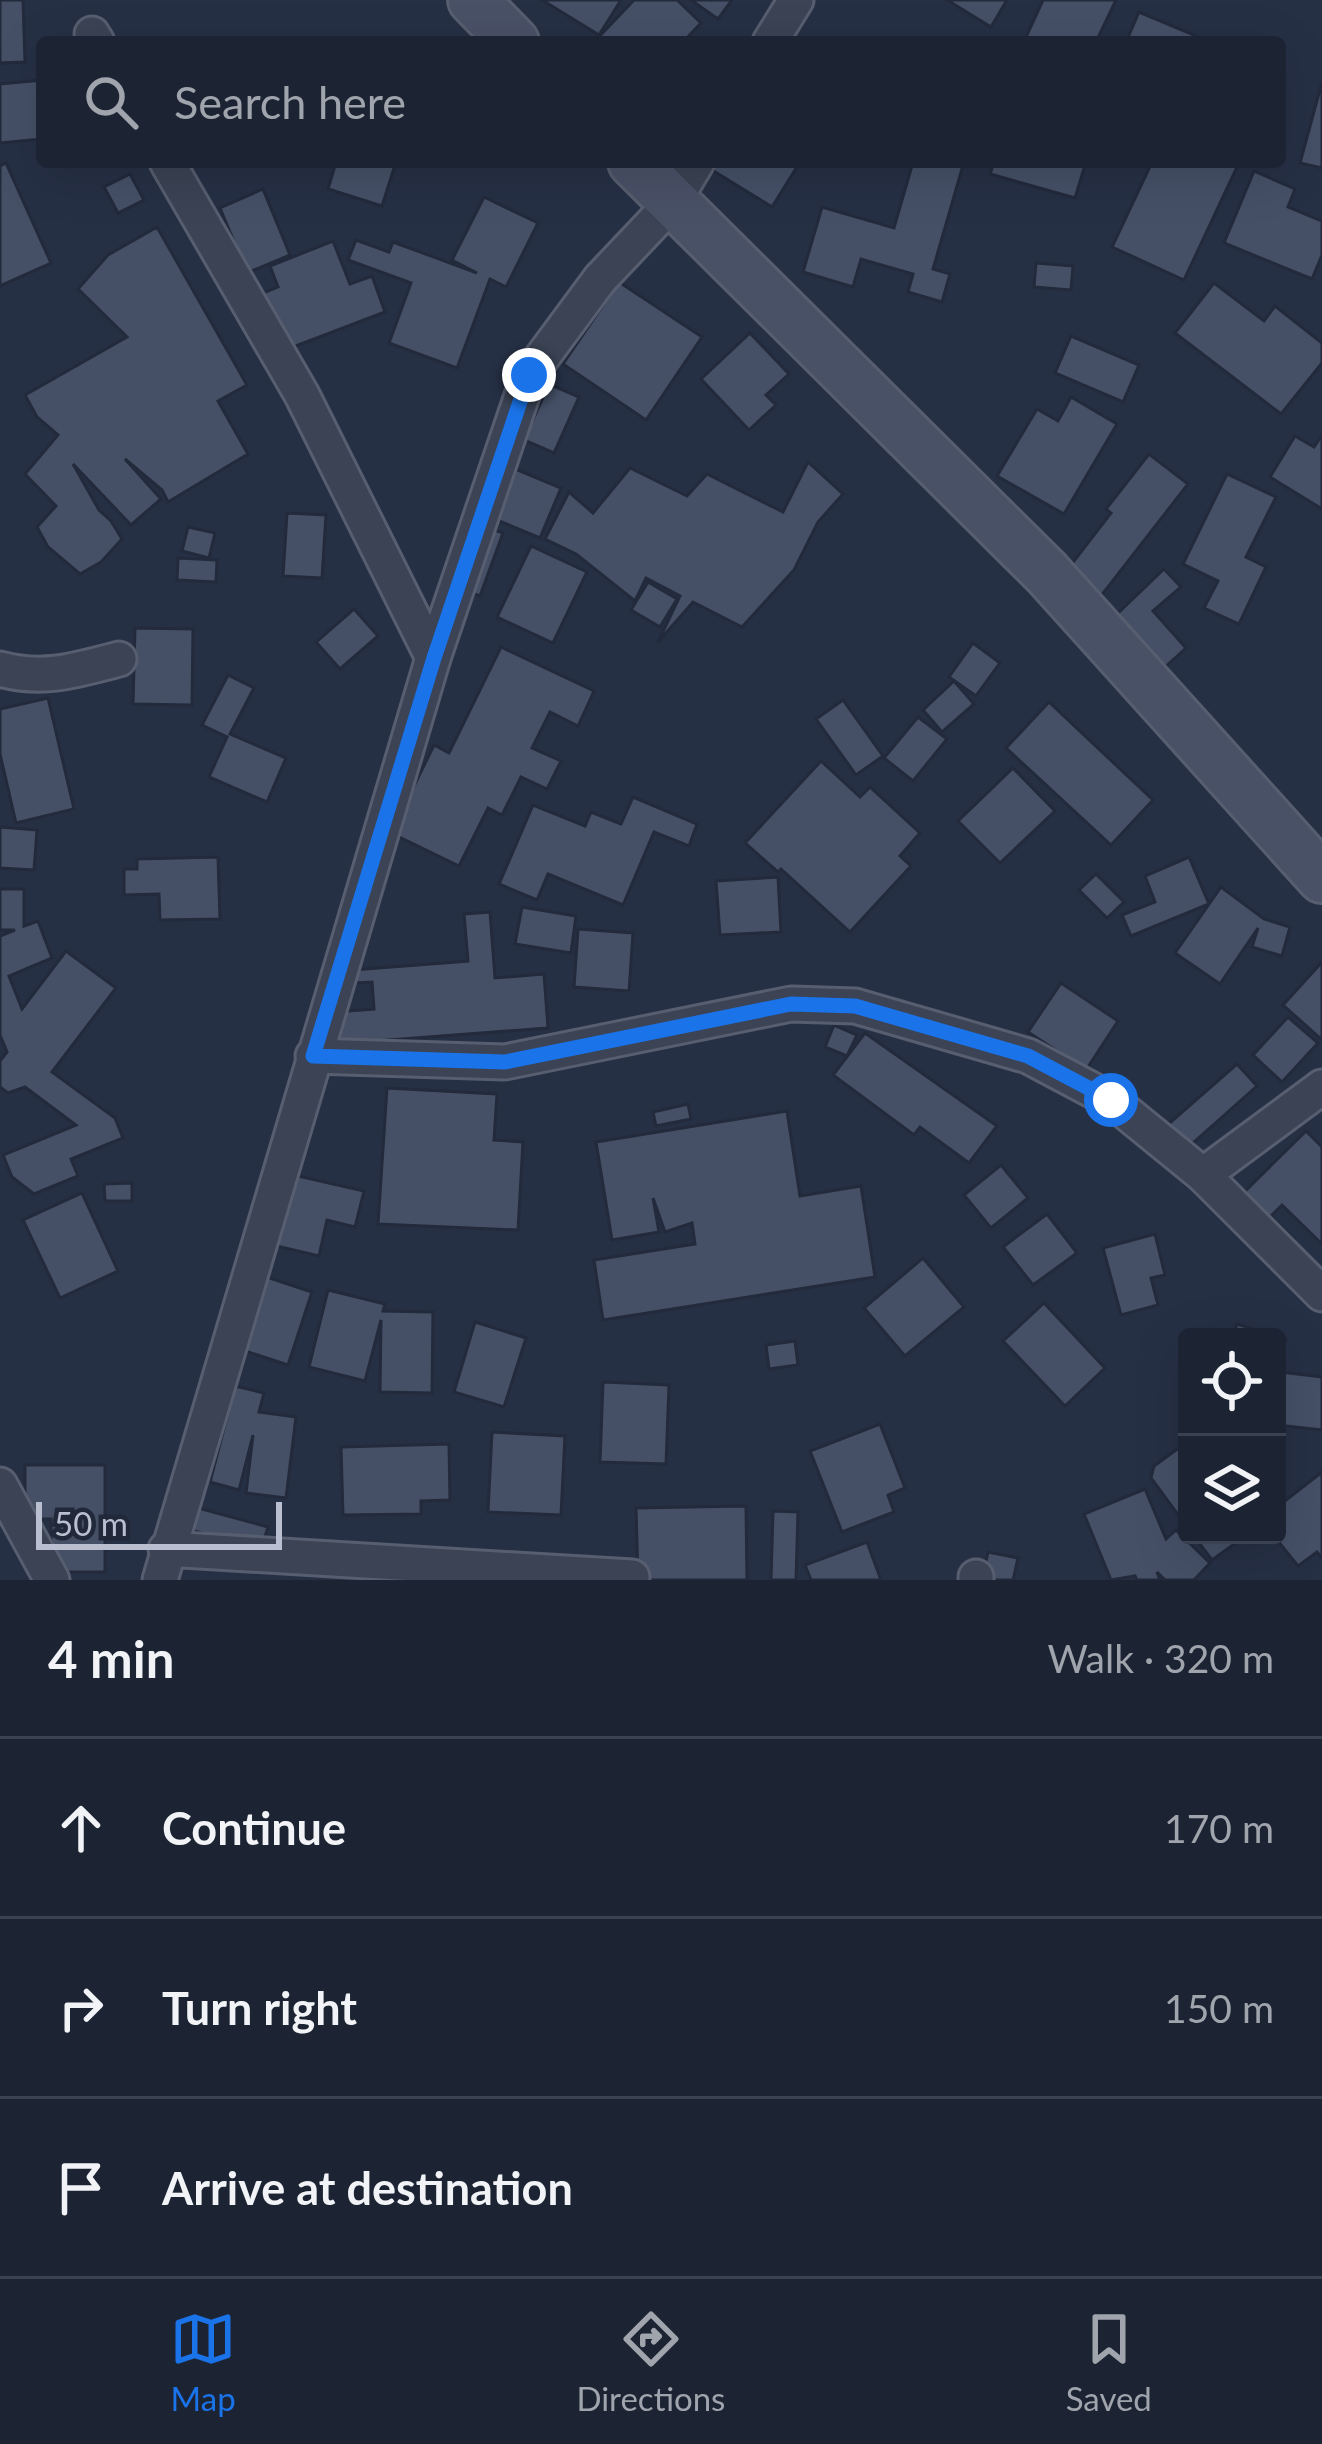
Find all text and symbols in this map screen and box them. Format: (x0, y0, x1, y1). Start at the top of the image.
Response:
search box (36, 36, 1286, 168)
icon: search (78, 69, 144, 135)
text: Search here (174, 75, 406, 129)
route end (502, 348, 556, 402)
route start (1084, 1073, 1138, 1127)
map controls (1178, 1328, 1286, 1544)
button: locate (1178, 1328, 1286, 1436)
button: layers (1178, 1436, 1286, 1544)
scale bar (36, 1496, 282, 1549)
text: 50 m (54, 1503, 128, 1543)
text: 4 min (48, 1628, 174, 1689)
text: Walk · 320 m (1047, 1635, 1274, 1681)
icon: ahead (48, 1795, 114, 1861)
text: Continue (162, 1801, 346, 1855)
text: 170 m (1164, 1805, 1274, 1851)
icon: right (48, 1975, 114, 2041)
text: Turn right (162, 1981, 357, 2035)
text: 150 m (1164, 1985, 1274, 2031)
icon: arrive (48, 2155, 114, 2221)
text: Arrive at destination (162, 2161, 573, 2215)
tab: Map (170, 2306, 236, 2418)
tab: Directions (576, 2306, 725, 2418)
tab: Saved (1066, 2306, 1152, 2418)

